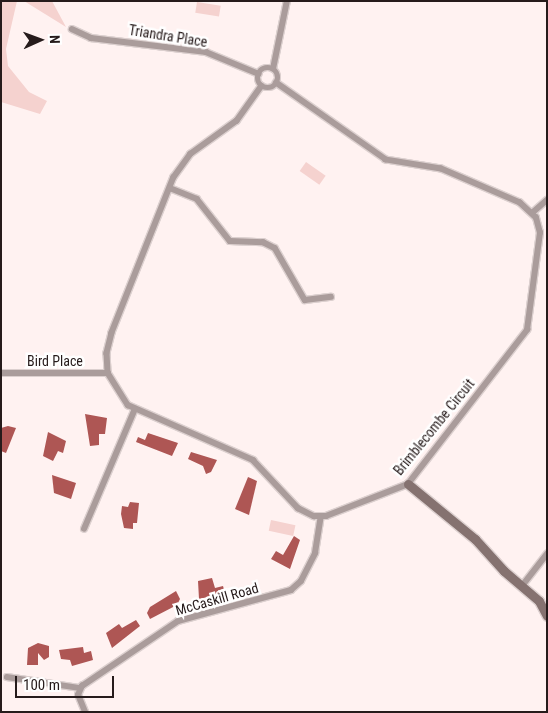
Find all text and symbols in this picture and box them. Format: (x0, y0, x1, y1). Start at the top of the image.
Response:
north arrow (15, 15, 65, 65)
street label: Triandra Place (128, 22, 208, 50)
text: N (47, 35, 63, 44)
street label: Bird Place (27, 353, 83, 369)
street label: Brimblecombe Circuit (390, 376, 478, 478)
street label: McCaskill Road (174, 579, 260, 619)
scale bar (18, 666, 116, 698)
text: 100 m (23, 676, 60, 694)

